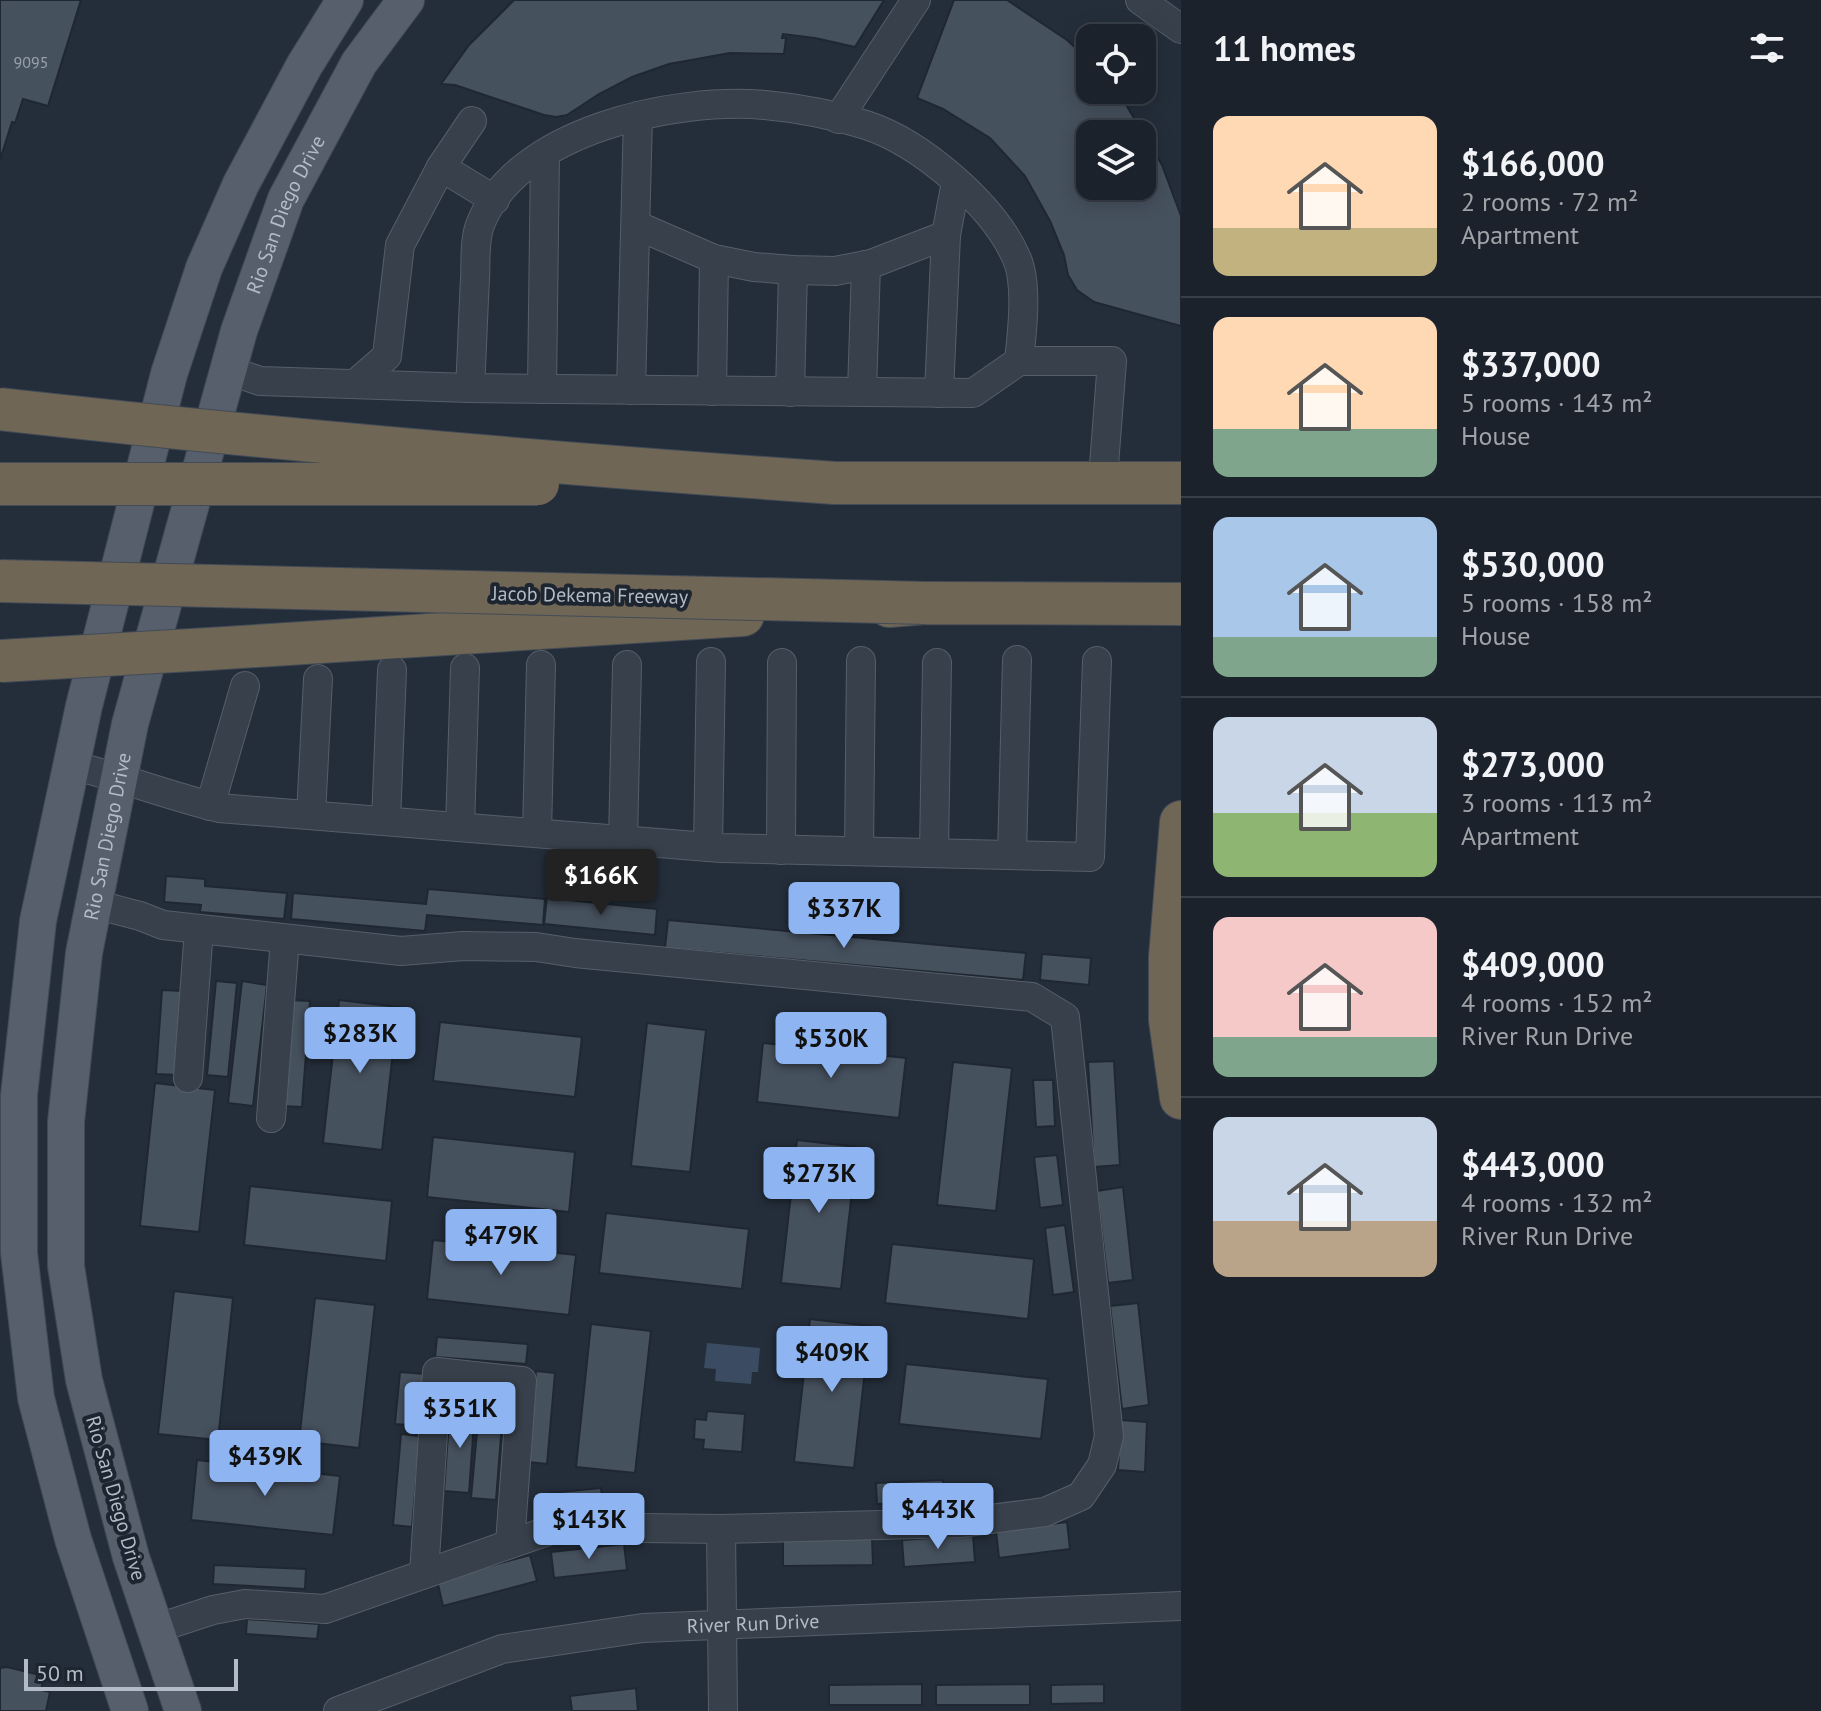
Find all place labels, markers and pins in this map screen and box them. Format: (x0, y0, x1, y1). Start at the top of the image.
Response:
pin: $166K (545, 849, 657, 917)
pin: $337K (788, 882, 900, 950)
pin: $283K (304, 1007, 416, 1075)
pin: $530K (775, 1012, 887, 1080)
pin: $273K (763, 1147, 875, 1215)
pin: $479K (445, 1209, 557, 1277)
pin: $409K (776, 1326, 888, 1394)
pin: $351K (404, 1382, 516, 1450)
pin: $439K (209, 1430, 321, 1498)
pin: $443K (882, 1483, 994, 1551)
pin: $143K (533, 1493, 645, 1561)

